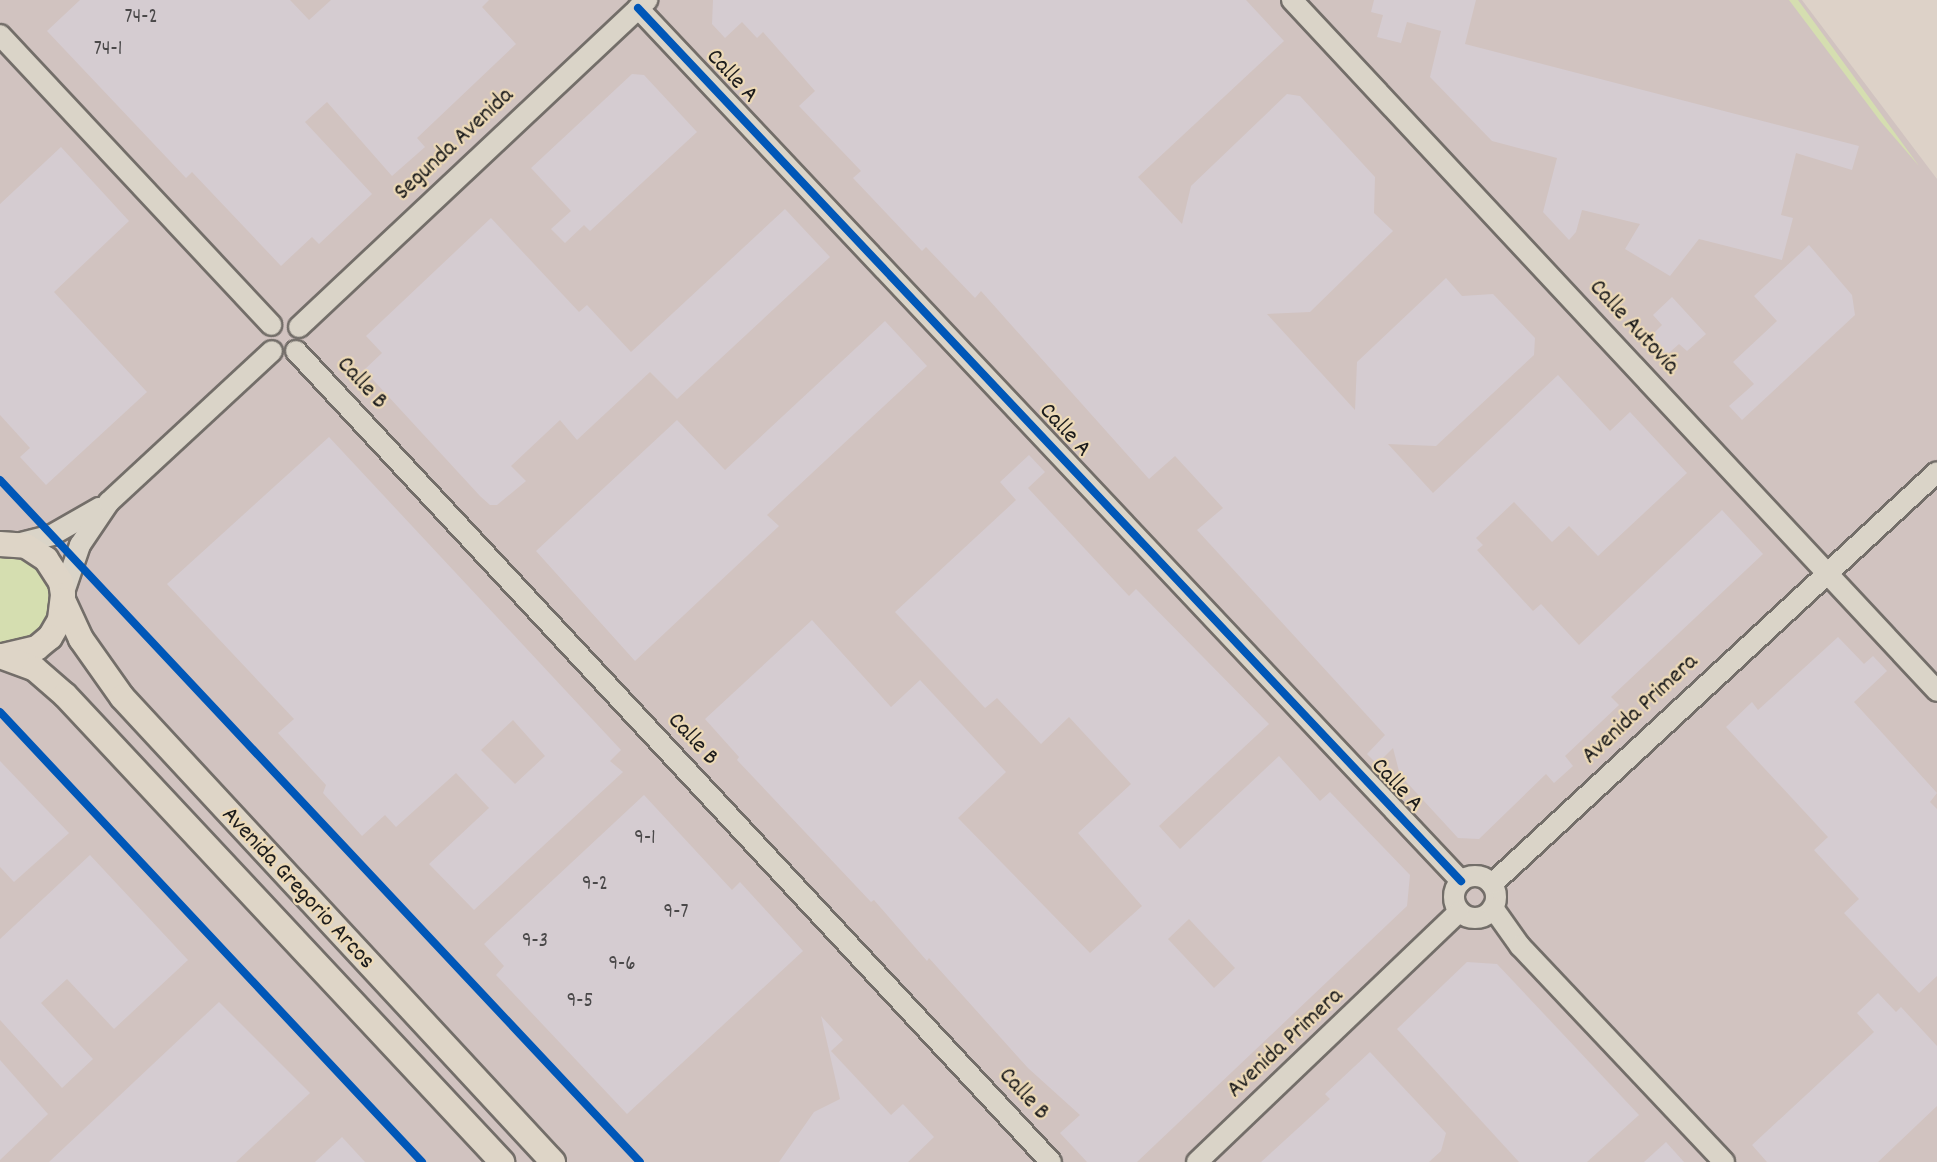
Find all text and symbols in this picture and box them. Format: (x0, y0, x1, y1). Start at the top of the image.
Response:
house number: 74-2 (124, 5, 158, 31)
house number: 74-1 (94, 37, 122, 63)
street label: Calle A (699, 44, 763, 110)
street label: Segunda Avenida (389, 82, 521, 208)
street label: Calle Autovía (1582, 275, 1684, 381)
street label: Calle B (329, 352, 393, 416)
street label: Calle A (1032, 398, 1096, 464)
street label: Avenida Primera (1577, 649, 1705, 771)
street label: Calle B (660, 708, 724, 772)
street label: Calle A (1364, 753, 1428, 819)
street label: Avenida Gregorio Arcos (214, 802, 380, 976)
house number: 9-1 (634, 826, 656, 852)
house number: 9-2 (582, 872, 608, 898)
house number: 9-7 (664, 900, 688, 926)
house number: 9-3 (522, 929, 548, 955)
house number: 9-6 (608, 952, 636, 978)
street label: Avenida Primera (1222, 983, 1350, 1105)
house number: 9-5 (567, 989, 593, 1015)
street label: Calle B (991, 1063, 1055, 1127)

